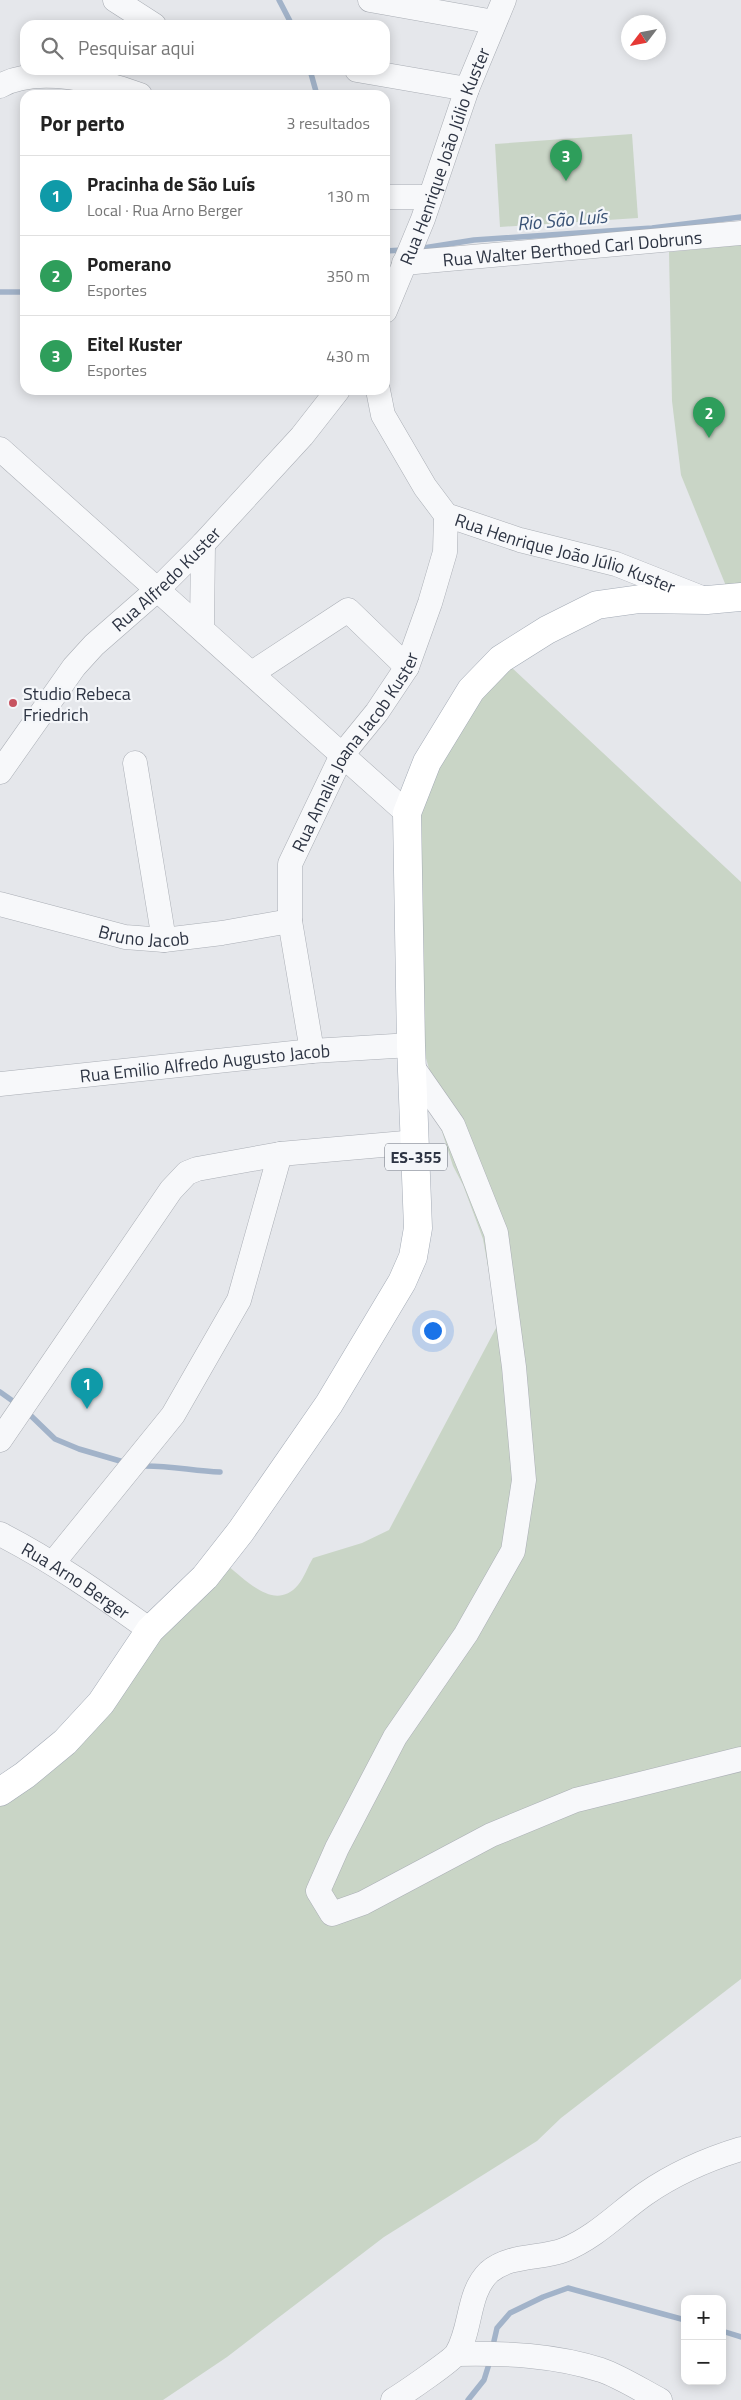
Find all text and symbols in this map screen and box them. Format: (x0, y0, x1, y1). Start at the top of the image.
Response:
north arrow (621, 15, 666, 60)
search box (20, 20, 390, 75)
text: Pesquisar aqui (78, 33, 195, 62)
icon: search (38, 34, 66, 62)
street label: Rua Henrique João Júlio Kuster (392, 43, 496, 269)
text: Por perto (40, 107, 125, 139)
text: 3 resultados (286, 111, 370, 135)
pin: 3 (550, 140, 582, 181)
text: Pracinha de São Luís (87, 169, 255, 198)
text: 1 (52, 184, 60, 208)
text: 130 m (326, 184, 370, 208)
text: Local · Rua Arno Berger (87, 198, 243, 222)
water label: Rio São Luís (516, 200, 610, 237)
street label: Rua Walter Berthoed Carl Dobruns (441, 223, 703, 273)
text: Pomerano (87, 249, 171, 278)
text: 2 (52, 264, 60, 288)
text: 350 m (326, 264, 370, 288)
text: Esportes (87, 278, 147, 302)
text: Eitel Kuster (87, 329, 182, 358)
text: 3 (52, 344, 60, 368)
text: 430 m (326, 344, 370, 368)
text: Esportes (87, 358, 147, 382)
pin: 2 (693, 397, 725, 438)
street label: Rua Henrique João Júlio Kuster (451, 505, 680, 600)
street label: Rua Alfredo Kuster (105, 520, 227, 638)
street label: Rua Amalia Joana Jacob Kuster (284, 648, 425, 856)
place label: Studio Rebeca Friedrich (23, 680, 131, 728)
marker: Studio Rebeca Friedrich (7, 697, 19, 709)
street label: Bruno Jacob (96, 917, 191, 954)
street label: Rua Emilio Alfredo Augusto Jacob (78, 1036, 331, 1089)
road number: ES-355 (385, 1144, 447, 1170)
your location (420, 1318, 446, 1344)
pin: 1 (71, 1368, 103, 1409)
street label: Rua Arno Berger (17, 1535, 136, 1625)
map controls (681, 2295, 726, 2385)
button: + (681, 2295, 726, 2340)
button: − (681, 2340, 726, 2385)

